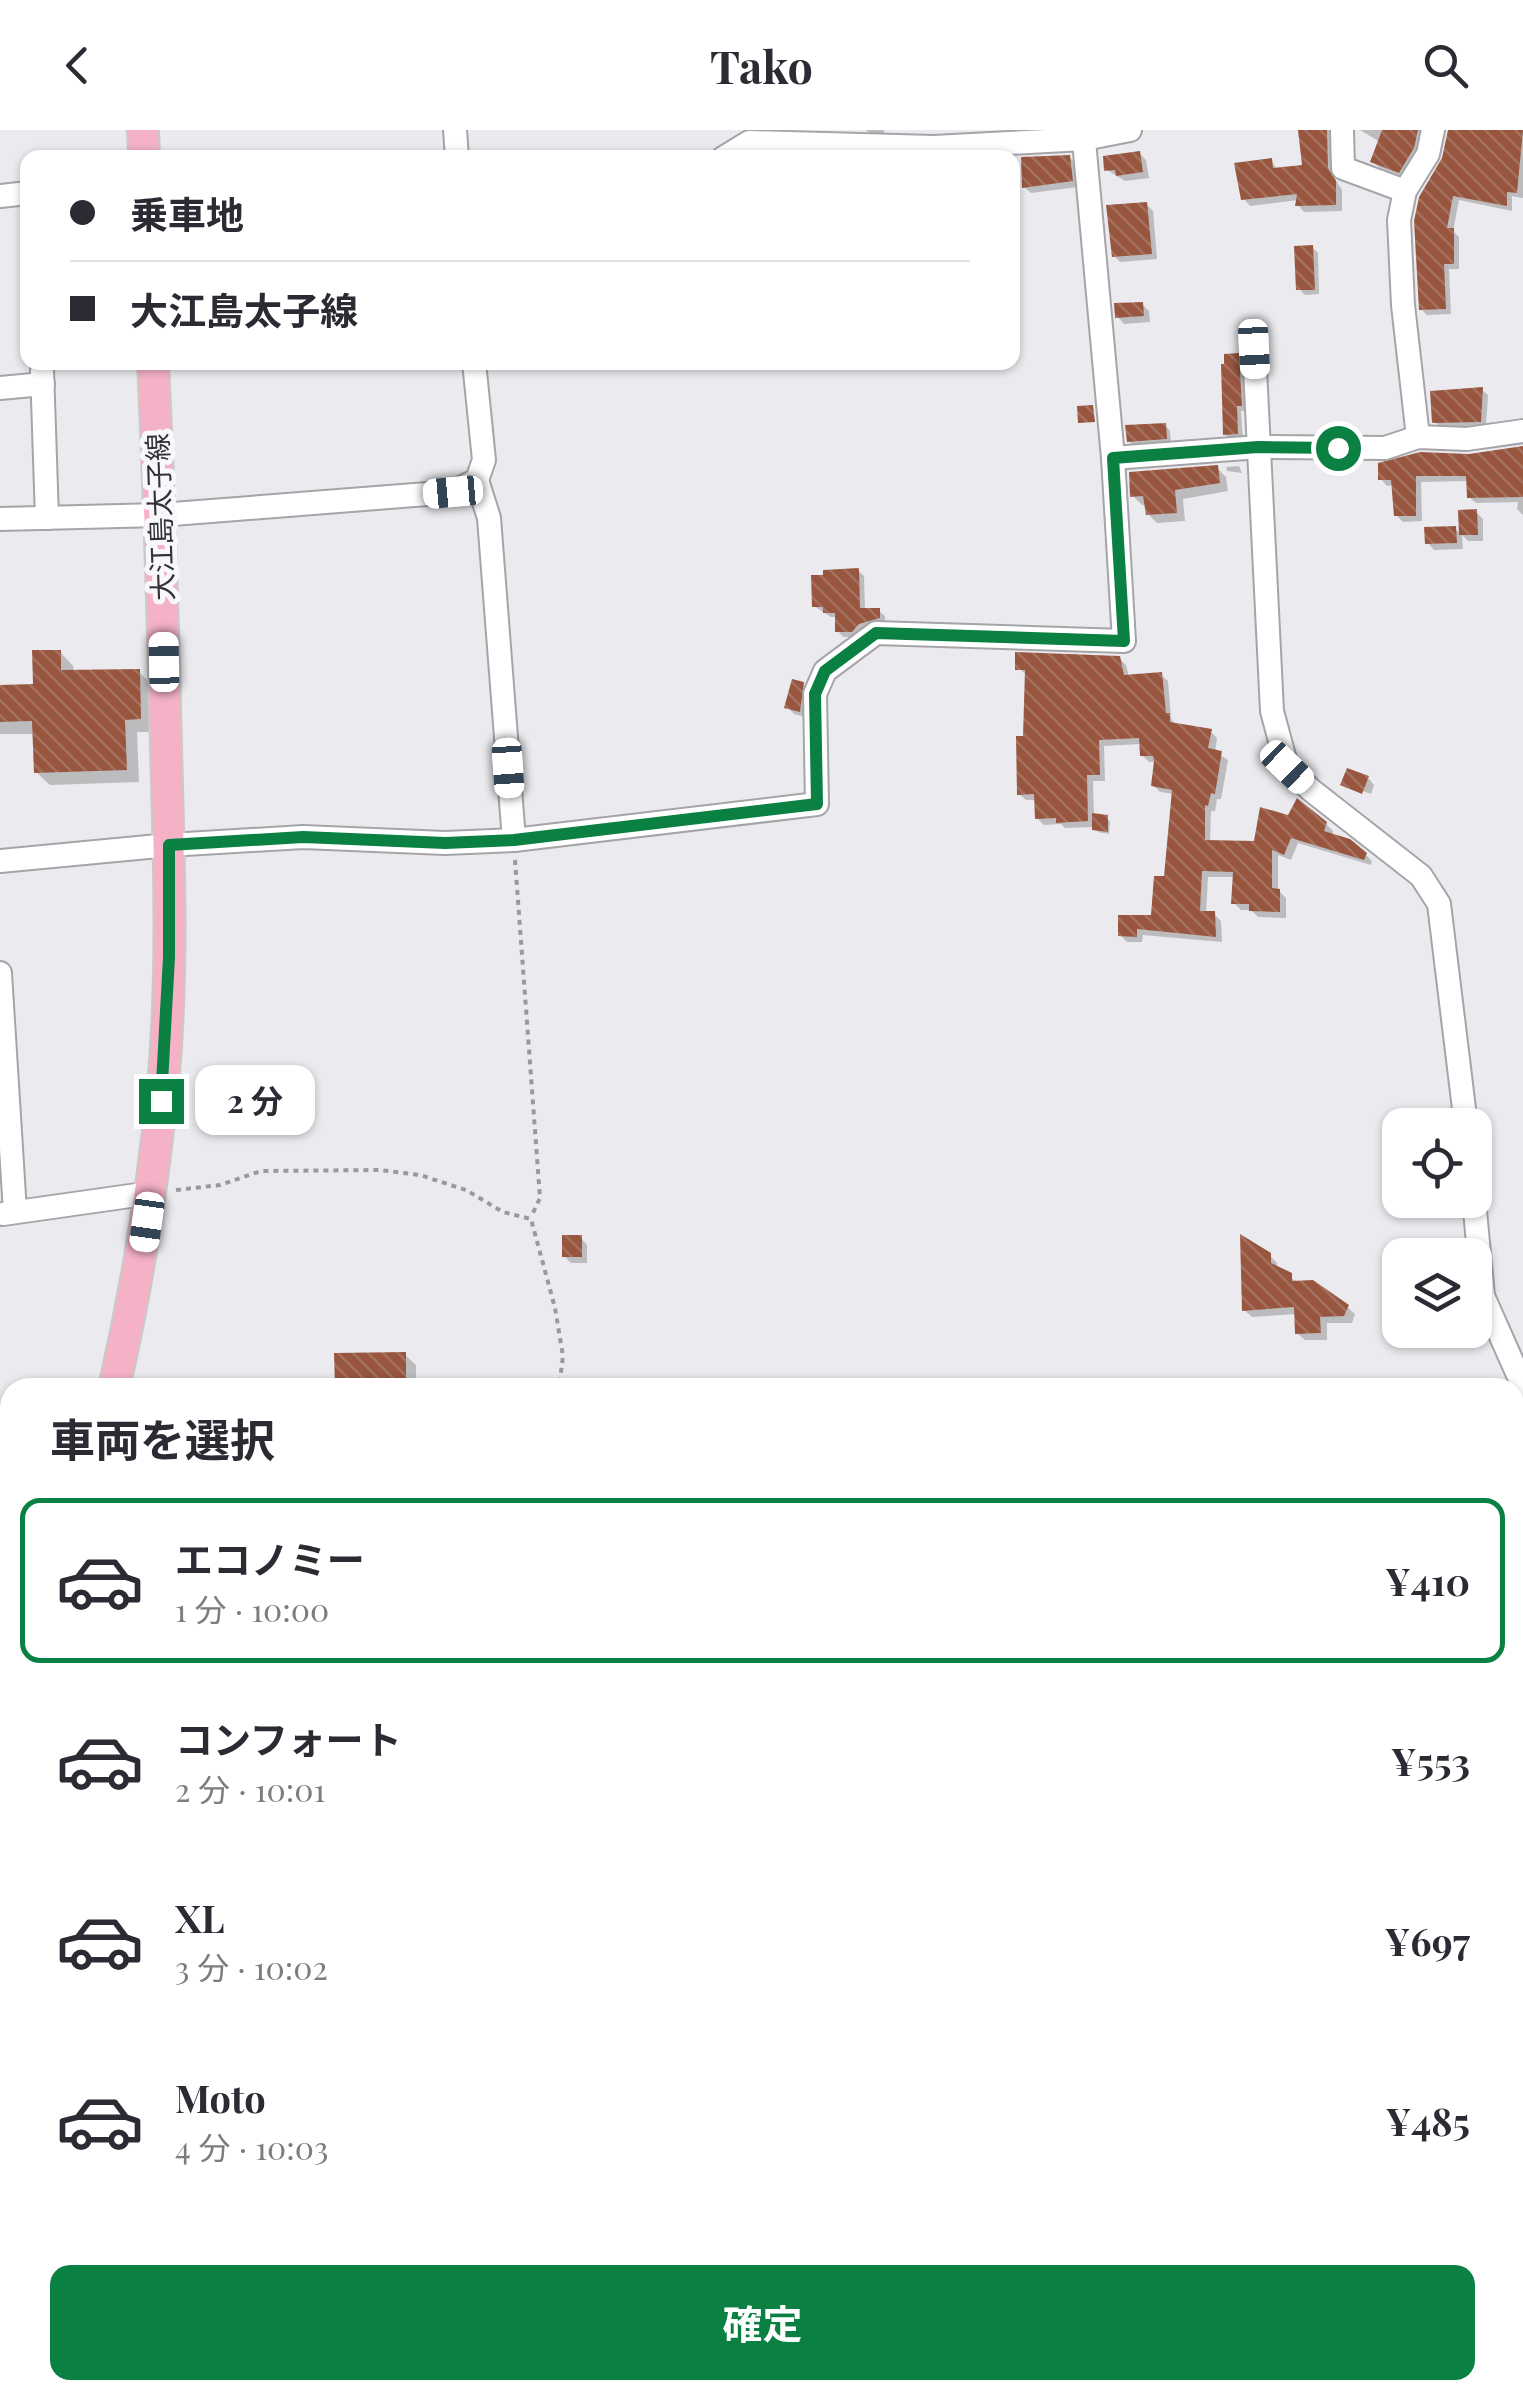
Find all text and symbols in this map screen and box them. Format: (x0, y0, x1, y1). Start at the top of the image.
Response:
text: Tako (710, 35, 813, 95)
icon: back (50, 38, 105, 93)
icon: search (1418, 38, 1473, 93)
text: 乗車地 (130, 188, 244, 239)
text: 大江島太子線 (130, 284, 358, 335)
car (1237, 318, 1271, 380)
route start (1316, 426, 1361, 471)
street label: 大江島太子線 (138, 432, 180, 602)
car (422, 474, 484, 510)
car (148, 632, 180, 692)
car (1255, 735, 1319, 799)
car (491, 737, 525, 799)
callout: 2 分 (196, 1066, 316, 1136)
text: 2 分 (227, 1078, 283, 1121)
route end (139, 1079, 184, 1124)
map controls (1382, 1108, 1492, 1348)
button: locate (1382, 1108, 1492, 1218)
car (128, 1190, 166, 1254)
button: layers (1382, 1238, 1492, 1348)
text: 車両を選択 (50, 1408, 275, 1468)
text: エコノミー (175, 1533, 365, 1584)
icon: car (55, 1536, 145, 1626)
text: ¥410 (1385, 1555, 1470, 1606)
text: 1 分 · 10:00 (175, 1587, 329, 1630)
text: コンフォート (175, 1713, 402, 1764)
icon: car (55, 1716, 145, 1806)
text: ¥553 (1391, 1735, 1470, 1786)
text: 2 分 · 10:01 (175, 1767, 325, 1810)
text: XL (175, 1892, 224, 1943)
icon: car (55, 1896, 145, 1986)
text: ¥697 (1385, 1915, 1470, 1966)
text: 3 分 · 10:02 (175, 1945, 328, 1988)
text: Moto (175, 2072, 266, 2123)
icon: car (55, 2076, 145, 2166)
text: ¥485 (1385, 2095, 1470, 2146)
text: 4 分 · 10:03 (175, 2125, 328, 2168)
button: 確定 (50, 2265, 1475, 2380)

